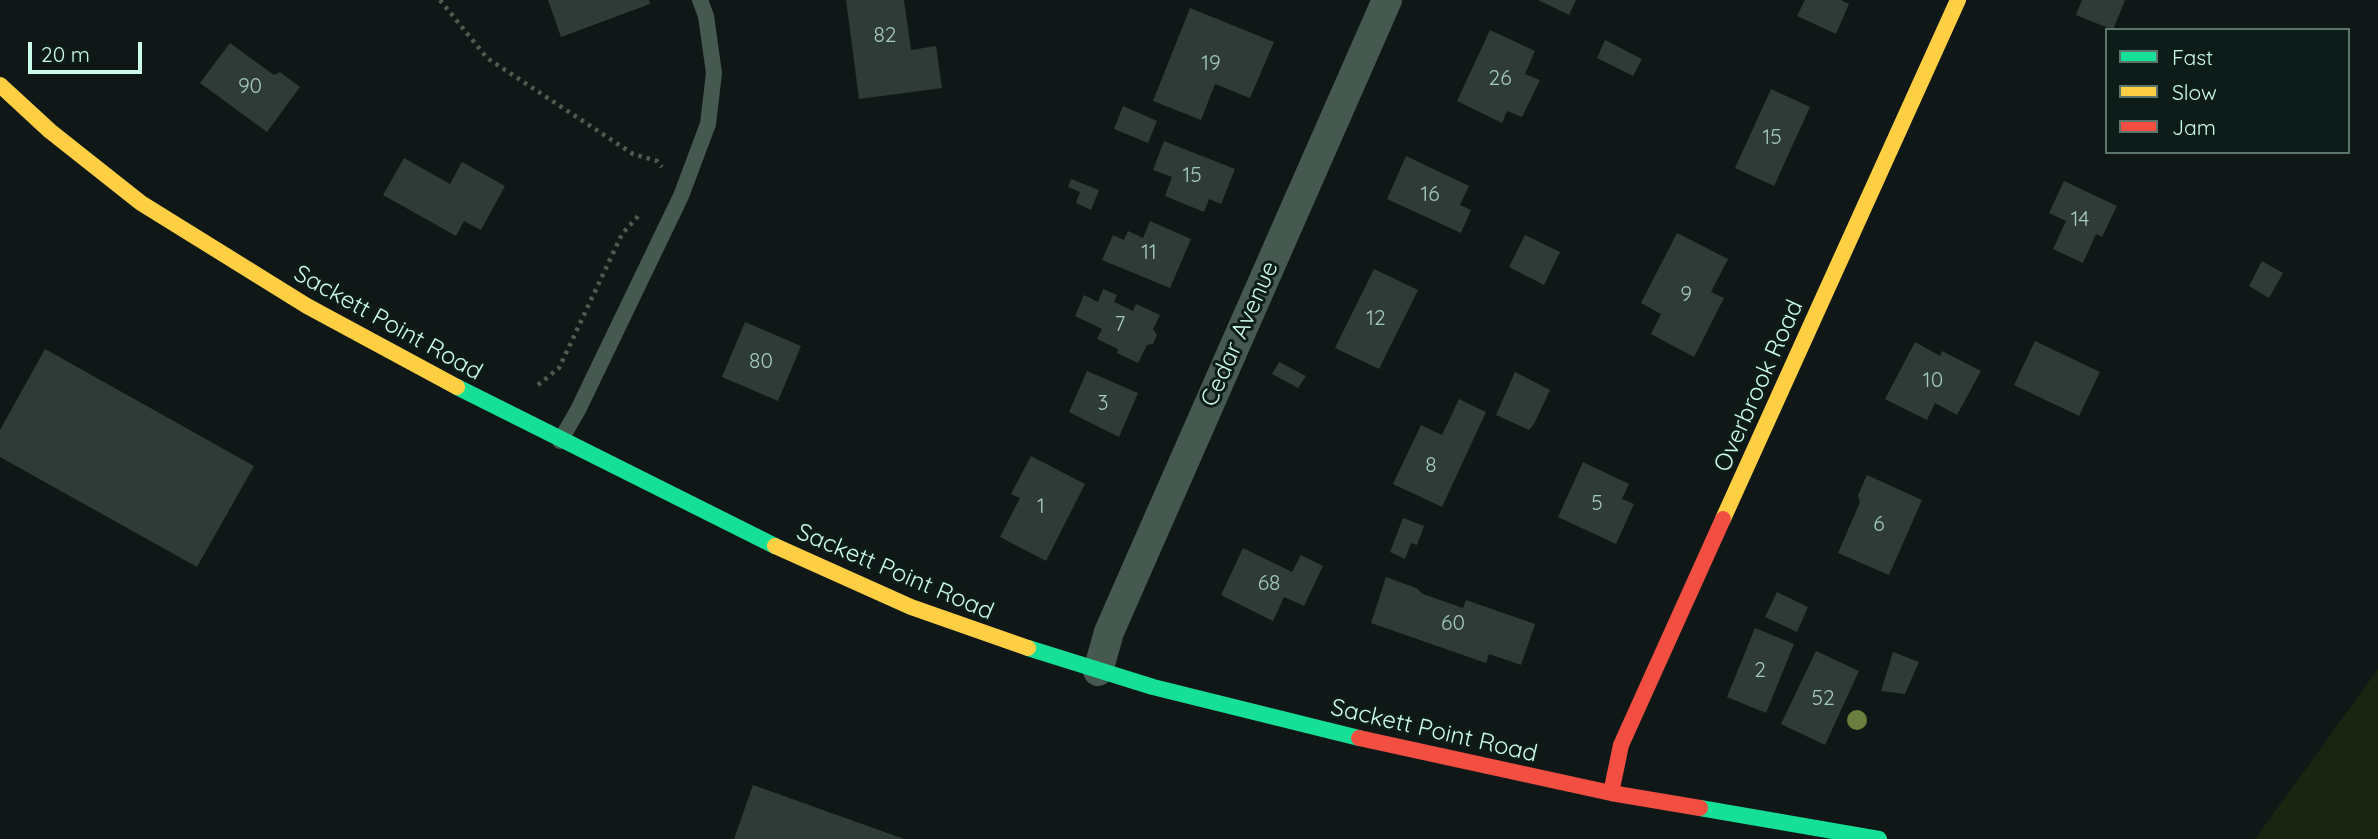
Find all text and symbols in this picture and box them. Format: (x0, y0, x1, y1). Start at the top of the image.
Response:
house number: 82 (874, 23, 896, 49)
scale bar (32, 28, 145, 72)
legend (2105, 28, 2350, 154)
text: 20 m (41, 41, 90, 67)
text: Fast (2172, 44, 2213, 70)
house number: 19 (1201, 51, 1221, 77)
house number: 26 (1489, 66, 1511, 92)
house number: 90 (238, 74, 262, 100)
text: Slow (2172, 79, 2217, 105)
text: Jam (2172, 114, 2216, 140)
house number: 15 (1762, 125, 1782, 151)
house number: 15 (1182, 163, 1202, 189)
house number: 16 (1420, 182, 1440, 208)
house number: 14 (2071, 207, 2089, 233)
house number: 11 (1141, 240, 1157, 266)
street label: Cedar Avenue (1195, 257, 1285, 411)
street label: Sackett Point Road (289, 259, 487, 387)
house number: 9 (1680, 282, 1692, 308)
street label: Overbrook Road (1708, 296, 1810, 476)
house number: 12 (1366, 306, 1386, 332)
house number: 7 (1115, 312, 1125, 338)
house number: 80 (749, 349, 773, 375)
house number: 10 (1923, 368, 1943, 394)
house number: 3 (1097, 391, 1109, 417)
house number: 8 (1425, 453, 1437, 479)
house number: 5 (1591, 491, 1603, 517)
house number: 1 (1037, 494, 1045, 520)
house number: 6 (1873, 512, 1885, 538)
street label: Sackett Point Road (792, 518, 998, 626)
house number: 68 (1258, 571, 1280, 597)
house number: 60 (1441, 611, 1465, 637)
house number: 2 (1754, 658, 1766, 684)
house number: 52 (1811, 686, 1835, 712)
street label: Sackett Point Road (1328, 693, 1540, 769)

